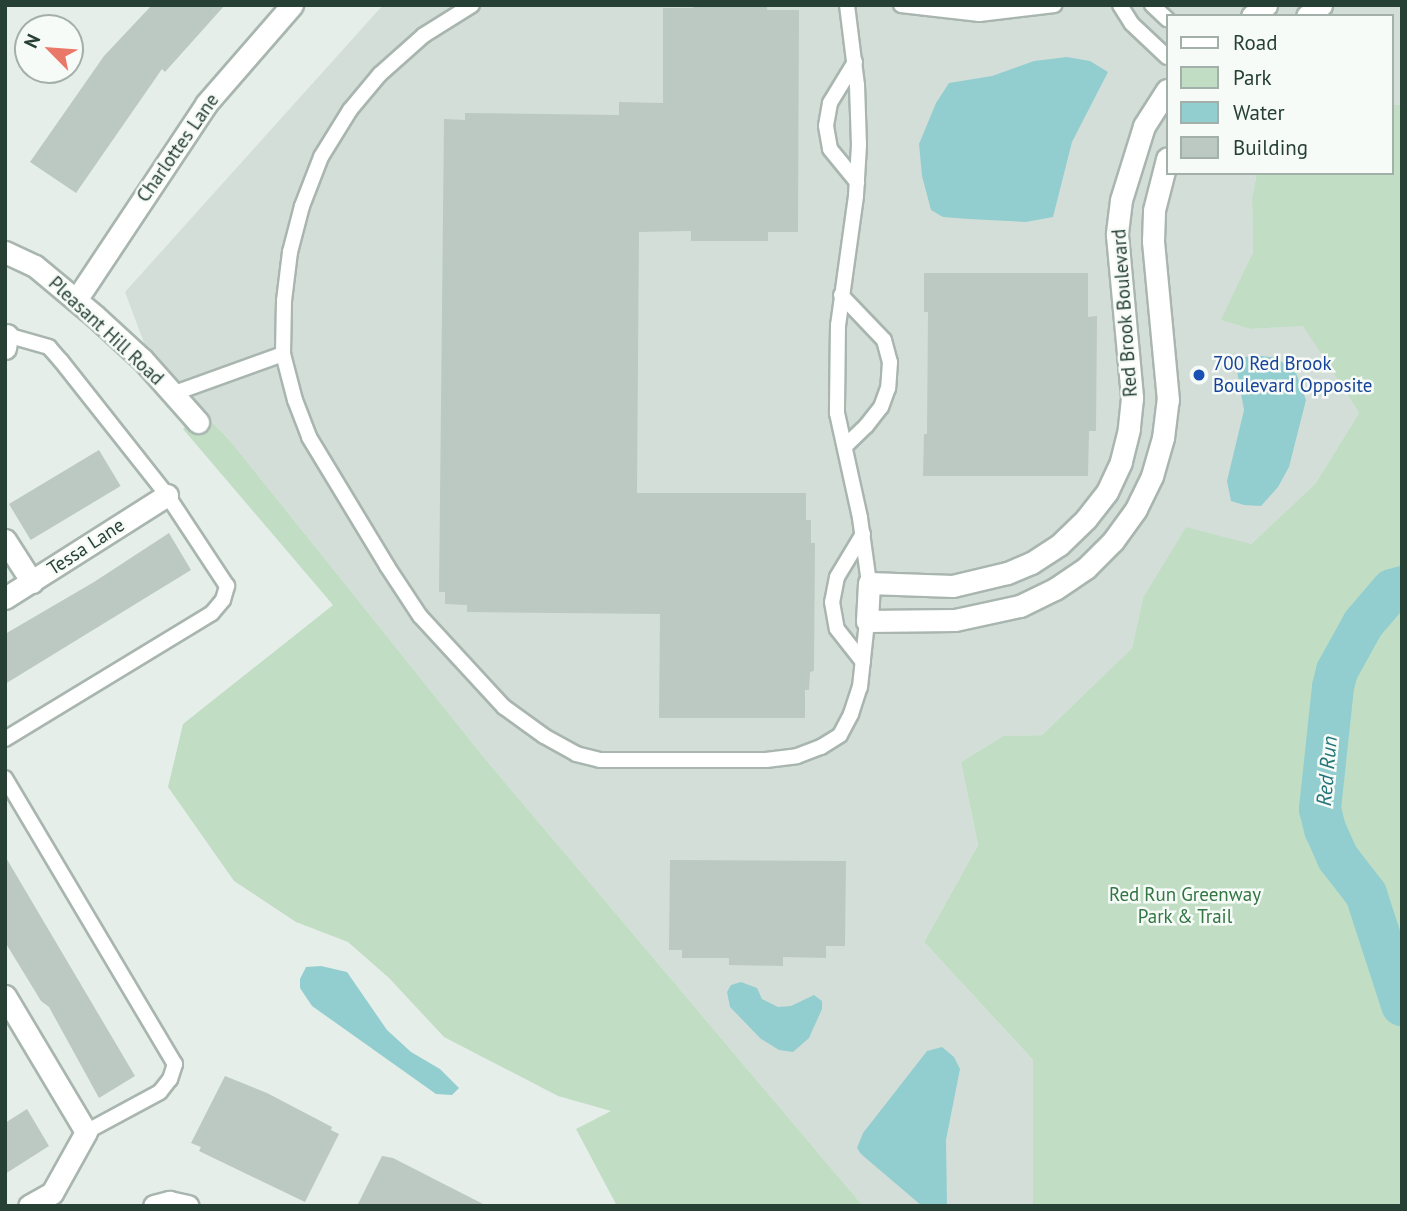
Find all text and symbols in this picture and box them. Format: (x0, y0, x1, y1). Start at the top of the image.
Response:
north arrow (14, 14, 84, 84)
legend (1166, 14, 1393, 175)
text: Road (1233, 29, 1277, 56)
text: N (18, 30, 45, 52)
text: Park (1233, 64, 1272, 91)
street label: Charlottes Lane (132, 89, 224, 207)
text: Water (1233, 99, 1285, 126)
text: Building (1233, 134, 1308, 161)
street label: Red Brook Boulevard (1108, 228, 1142, 398)
street label: Pleasant Hill Road (44, 272, 168, 390)
place label: 700 Red Brook Boulevard Opposite (1213, 353, 1372, 397)
marker: 700 Red Brook Boulevard Opposite (1191, 367, 1207, 383)
street label: Tessa Lane (43, 514, 129, 580)
water label: Red Run (1311, 735, 1343, 807)
park label: Red Run Greenway Park & Trail (1109, 884, 1261, 928)

